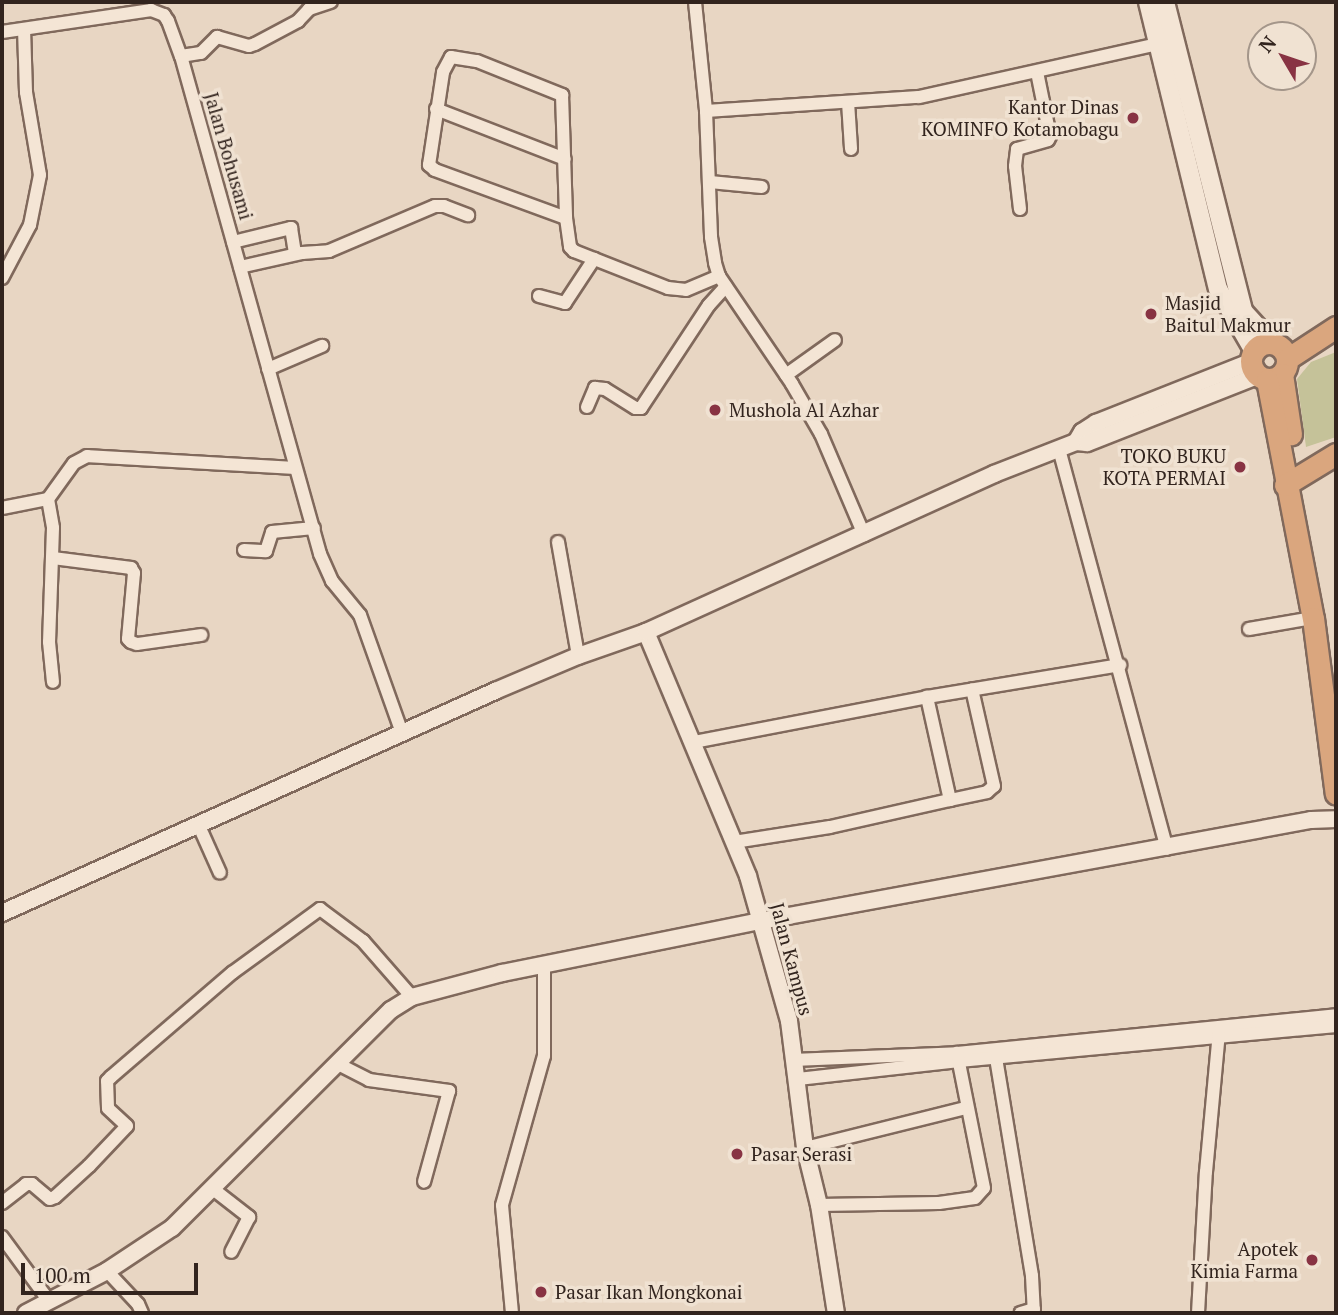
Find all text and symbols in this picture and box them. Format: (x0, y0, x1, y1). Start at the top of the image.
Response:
north arrow (1247, 21, 1317, 91)
text: N (1253, 30, 1281, 57)
street label: Jalan Bohusami (200, 90, 258, 222)
place label: Kantor Dinas KOMINFO Kotamobagu (921, 96, 1119, 140)
marker: Kantor Dinas KOMINFO Kotamobagu (1125, 110, 1141, 126)
place label: Masjid Baitul Makmur (1165, 292, 1291, 336)
marker: Masjid Baitul Makmur (1143, 306, 1159, 322)
place label: Mushola Al Azhar (729, 399, 880, 421)
marker: Mushola Al Azhar (707, 402, 723, 418)
place label: TOKO BUKU KOTA PERMAI (1102, 445, 1226, 489)
marker: TOKO BUKU KOTA PERMAI (1232, 459, 1248, 475)
street label: Jalan Kampus (766, 900, 818, 1018)
place label: Pasar Serasi (751, 1143, 852, 1165)
marker: Pasar Serasi (729, 1146, 745, 1162)
place label: Apotek Kimia Farma (1190, 1238, 1298, 1282)
scale bar (24, 1248, 201, 1292)
marker: Apotek Kimia Farma (1304, 1252, 1320, 1268)
text: 100 m (34, 1261, 91, 1289)
place label: Pasar Ikan Mongkonai (555, 1281, 743, 1303)
marker: Pasar Ikan Mongkonai (533, 1284, 549, 1300)

